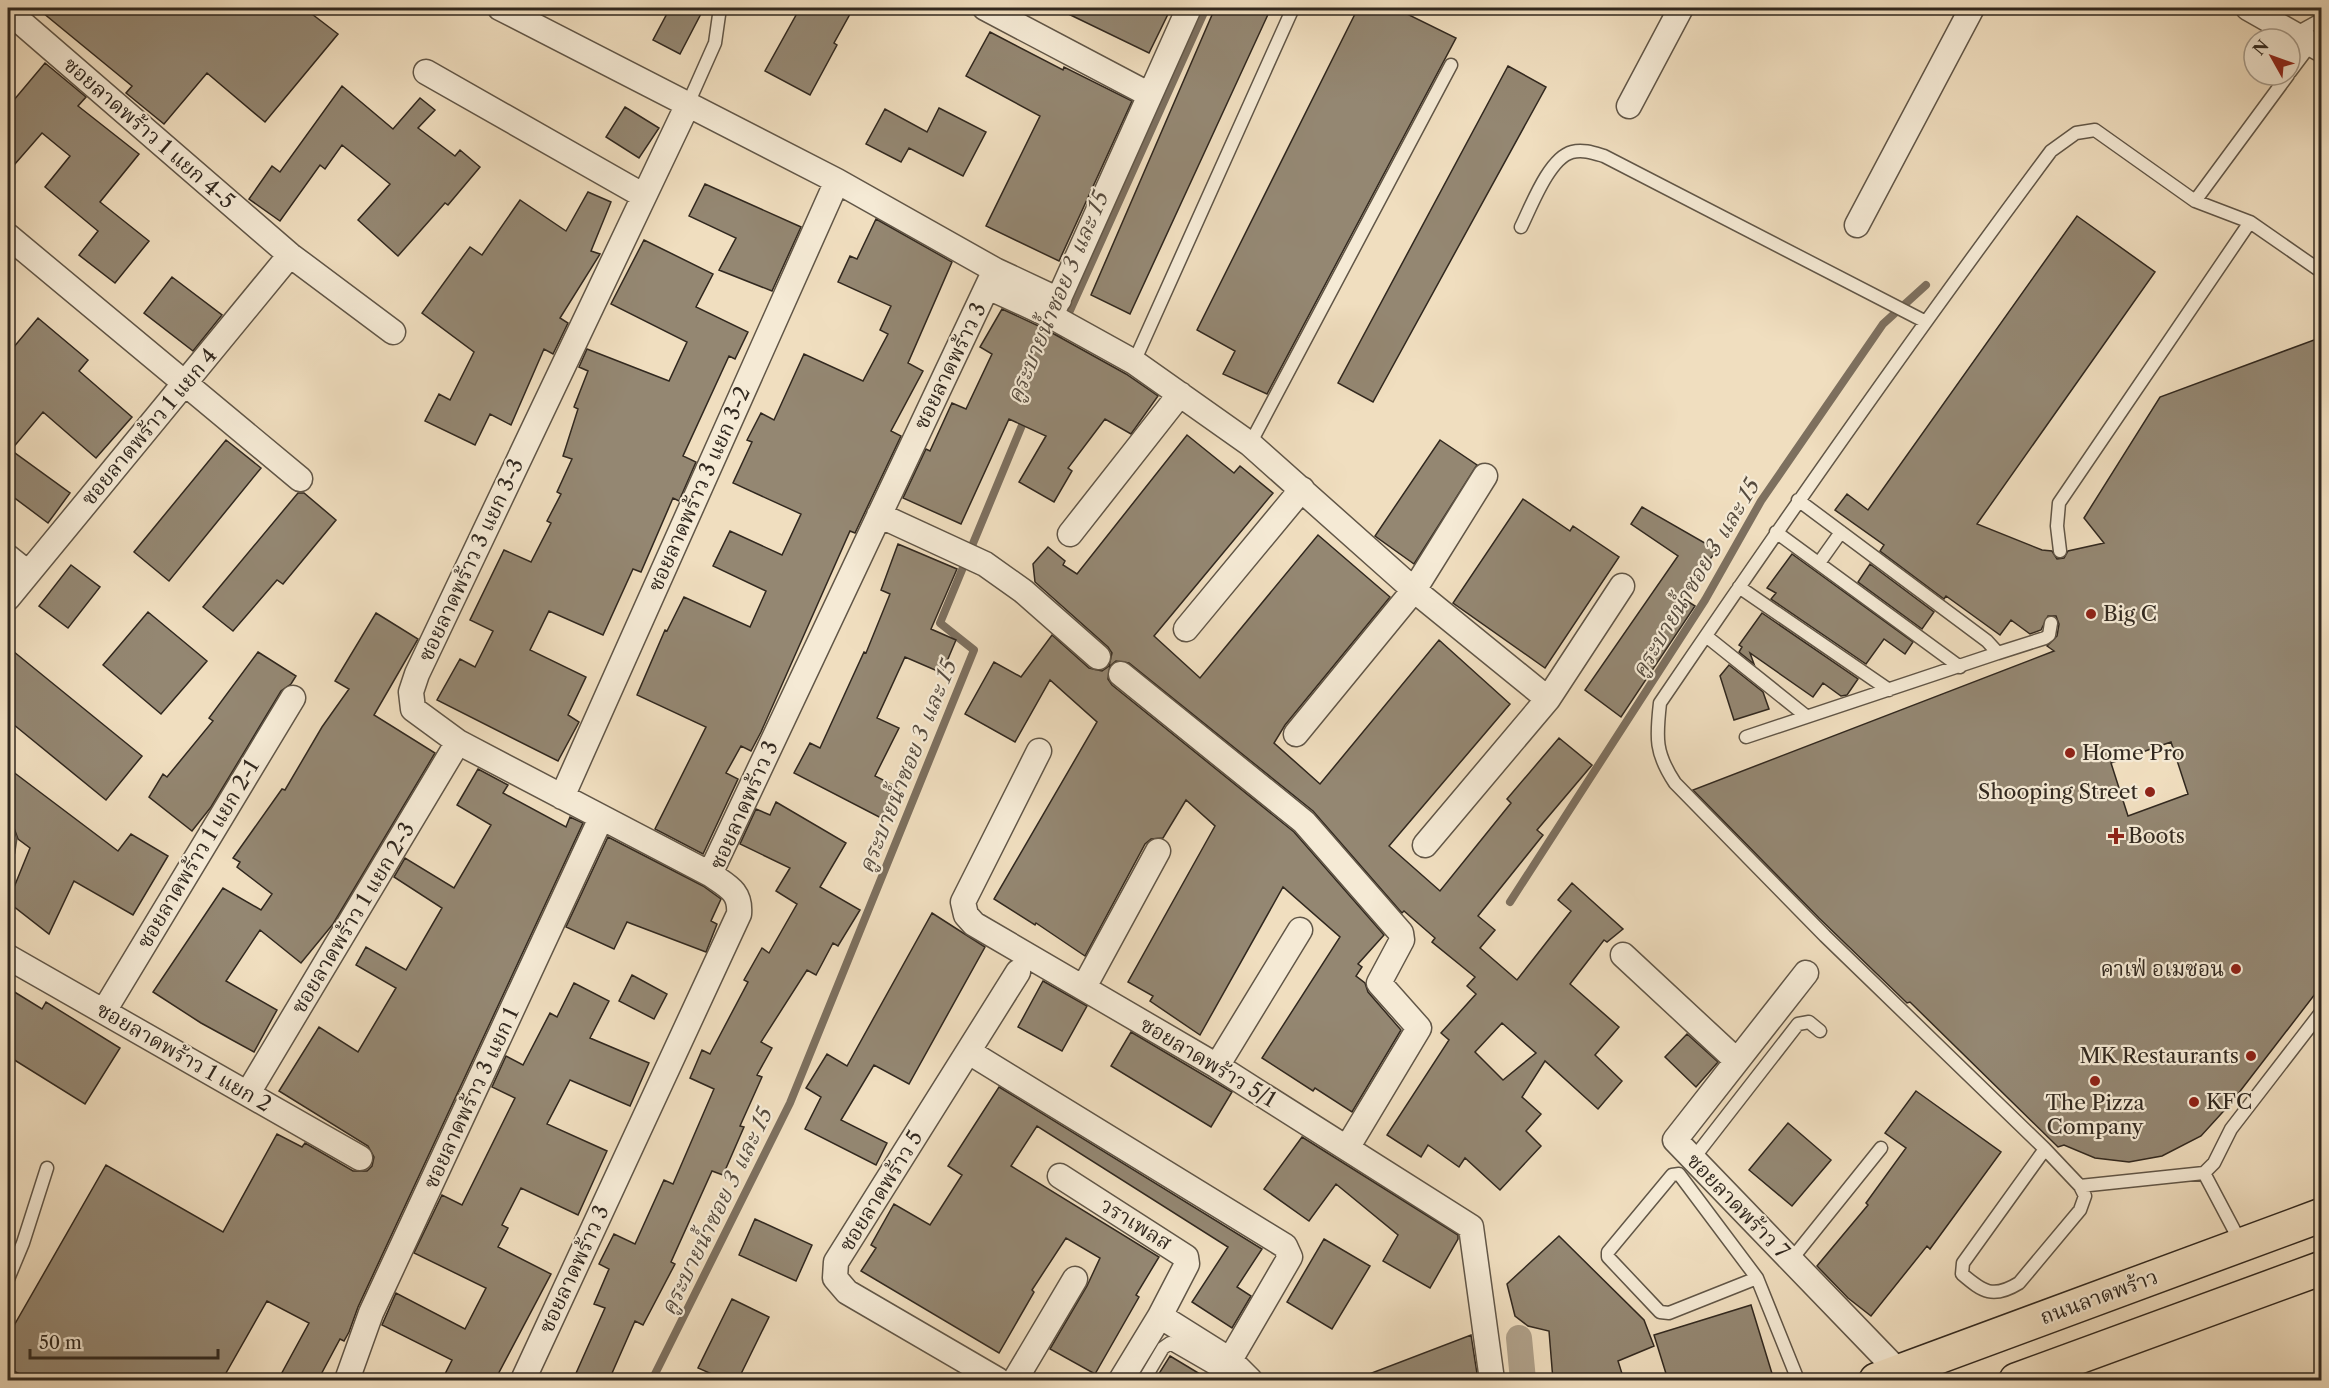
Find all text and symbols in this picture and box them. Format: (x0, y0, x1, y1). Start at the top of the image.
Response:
north arrow (2242, 27, 2302, 87)
text: N (2248, 36, 2273, 59)
street label: ซอยลาดพร้าว 1 แยก 4-5 (59, 52, 240, 214)
water label: คูระบายน้ำซอย 3 และ 15 (998, 185, 1116, 408)
street label: ซอยลาดพร้าว 3 (908, 298, 991, 433)
street label: ซอยลาดพร้าว 1 แยก 4 (76, 343, 222, 510)
street label: ซอยลาดพร้าว 3 แยก 3-2 (642, 383, 755, 595)
street label: ซอยลาดพร้าว 3 แยก 3-3 (413, 454, 529, 665)
water label: คูระบายน้ำซอย 3 และ 15 (1623, 471, 1767, 683)
place label: Big C (2103, 601, 2157, 626)
marker: Big C (2084, 607, 2098, 621)
water label: คูระบายน้ำซอย 3 และ 15 (850, 653, 964, 877)
street label: ซอยลาดพร้าว 3 (704, 737, 783, 873)
place label: Home Pro (2082, 740, 2185, 765)
marker: Home Pro (2063, 746, 2077, 760)
street label: ซอยลาดพร้าว 1 แยก 2-1 (131, 755, 264, 953)
place label: Shooping Street (1978, 779, 2139, 804)
marker: Shooping Street (2143, 785, 2157, 799)
street label: ซอยลาดพร้าว 1 แยก 2-3 (286, 818, 420, 1018)
place label: Boots (2128, 823, 2185, 848)
marker: Boots (2109, 829, 2123, 843)
place label: คาเฟ่ อเมซอน (2101, 956, 2224, 981)
marker: คาเฟ่ อเมซอน (2229, 962, 2243, 976)
street label: ซอยลาดพร้าว 1 แยก 2 (93, 996, 276, 1117)
street label: ซอยลาดพร้าว 3 แยก 1 (418, 1003, 524, 1192)
street label: ซอยลาดพร้าว 5/1 (1136, 1011, 1281, 1112)
place label: MK Restaurants (2079, 1043, 2239, 1068)
marker: MK Restaurants (2244, 1049, 2258, 1063)
marker: The Pizza Company (2088, 1074, 2102, 1088)
place label: KFC (2206, 1089, 2252, 1114)
place label: The Pizza Company (2045, 1090, 2146, 1139)
marker: KFC (2187, 1095, 2201, 1109)
water label: คูระบายน้ำซอย 3 และ 15 (652, 1101, 780, 1320)
street label: ซอยลาดพร้าว 5 (834, 1126, 928, 1256)
street label: ซอยลาดพร้าว 7 (1682, 1148, 1795, 1264)
street label: วราเพลส (1096, 1192, 1177, 1255)
street label: ซอยลาดพร้าว 3 (533, 1201, 614, 1337)
street label: ถนนลาดพร้าว (2036, 1264, 2161, 1329)
scale bar (30, 1322, 218, 1360)
text: 50 m (39, 1332, 82, 1354)

